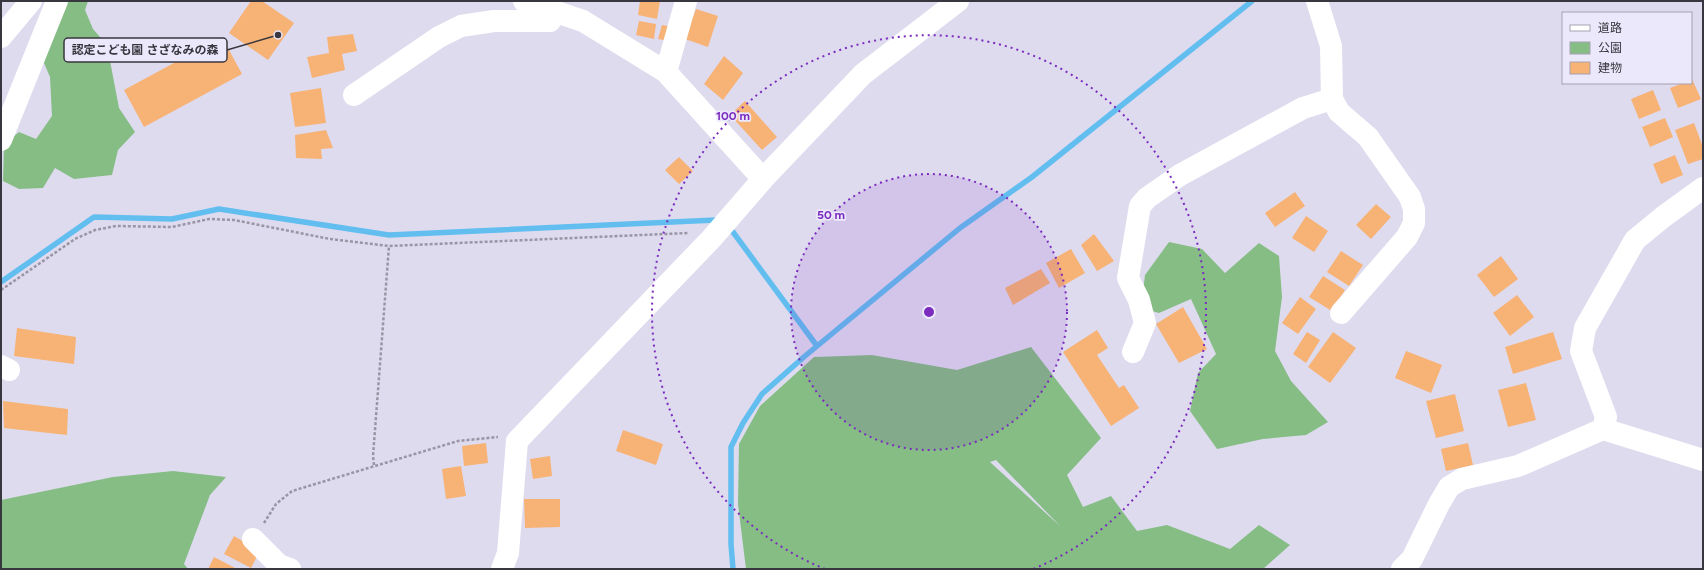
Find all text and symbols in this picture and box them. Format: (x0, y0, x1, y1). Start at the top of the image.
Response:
legend (1562, 12, 1692, 84)
text: 道路 (1598, 21, 1622, 35)
callout: 認定こども園 さざなみの森 (64, 38, 227, 62)
text: 公園 (1598, 41, 1622, 55)
text: 認定こども園 さざなみの森 (72, 43, 218, 57)
text: 建物 (1598, 61, 1622, 75)
text: 100 m (716, 109, 750, 123)
text: 50 m (817, 208, 845, 222)
centre of rings (922, 305, 936, 319)

